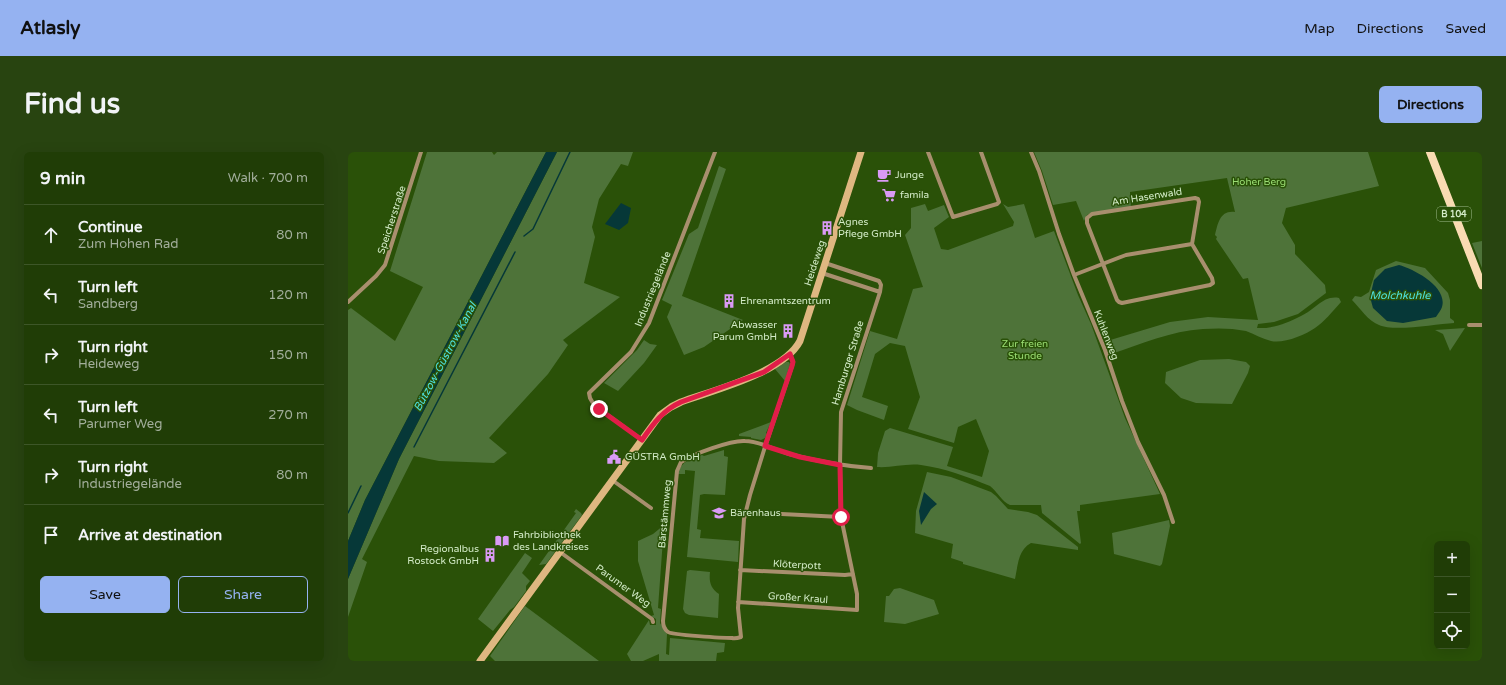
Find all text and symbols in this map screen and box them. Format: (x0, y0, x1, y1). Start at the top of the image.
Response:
text: Atlasly (20, 17, 80, 39)
text: Map (1304, 20, 1335, 37)
text: Directions (1357, 20, 1424, 37)
text: Saved (1446, 20, 1486, 37)
button: Directions (1379, 86, 1482, 123)
text: Find us (24, 87, 120, 121)
cafe icon: Junge (876, 167, 892, 183)
text: 9 min (40, 168, 85, 189)
place label: Junge (895, 169, 924, 181)
text: Walk · 700 m (228, 170, 308, 186)
park label: Hoher Berg (1232, 176, 1286, 188)
street label: Speicherstraße (375, 184, 409, 256)
street label: Am Hasenwald (1111, 186, 1183, 208)
supermarket icon: famila (881, 187, 897, 203)
place label: famila (900, 189, 929, 201)
road number: B 104 (1437, 207, 1471, 221)
place label: Agnes Pflege GmbH (838, 216, 902, 240)
text: Continue (78, 218, 142, 236)
building icon: Agnes Pflege GmbH (819, 220, 835, 236)
icon: ahead (40, 224, 62, 246)
text: 80 m (276, 227, 308, 243)
text: Zum Hohen Rad (78, 236, 178, 252)
street label: Heideweg (802, 239, 828, 287)
street label: Industriegelände (632, 249, 674, 328)
text: Turn left (78, 278, 138, 296)
icon: left (40, 284, 62, 306)
text: 120 m (268, 287, 308, 303)
water label: Molchkuhle (1370, 289, 1431, 302)
building icon: Ehrenamtszentrum (721, 293, 737, 309)
place label: Ehrenamtszentrum (740, 295, 831, 307)
text: Sandberg (78, 296, 138, 312)
water label: Bützow-Güstrow-Kanal (411, 299, 480, 413)
street label: Kuhlenweg (1091, 308, 1121, 362)
place label: Abwasser Parum GmbH (713, 319, 777, 343)
street label: Hamburger Straße (829, 319, 867, 407)
building icon: Abwasser Parum GmbH (780, 323, 796, 339)
text: Turn right (78, 338, 148, 356)
park label: Zur freien Stunde (1002, 338, 1048, 362)
icon: right (40, 344, 62, 366)
text: 150 m (268, 347, 308, 363)
text: Heideweg (78, 356, 140, 372)
text: Turn left (78, 398, 138, 416)
route end (590, 400, 608, 418)
icon: left (40, 404, 62, 426)
text: 270 m (268, 407, 308, 423)
text: Parumer Weg (78, 416, 162, 432)
public building icon: GÜSTRA GmbH (606, 449, 622, 465)
place label: GÜSTRA GmbH (625, 451, 700, 463)
text: Turn right (78, 458, 148, 476)
icon: right (40, 464, 62, 486)
text: 80 m (276, 467, 308, 483)
text: Industriegelände (78, 476, 182, 492)
street label: Bärstämmweg (656, 479, 674, 549)
school or university icon: Bärenhaus (711, 505, 727, 521)
place label: Bärenhaus (730, 507, 781, 519)
route start (832, 508, 850, 526)
icon: arrive (40, 524, 62, 546)
text: Arrive at destination (78, 526, 222, 544)
place label: Fahrbibliothek des Landkreises (513, 529, 589, 553)
library icon: Fahrbibliothek des Landkreises (494, 533, 510, 549)
map controls (1434, 541, 1470, 649)
button: + (1434, 541, 1470, 577)
place label: Regionalbus Rostock GmbH (407, 543, 479, 567)
building icon: Regionalbus Rostock GmbH (482, 547, 498, 563)
street label: Klöterpott (772, 558, 822, 572)
street label: Parumer Weg (593, 562, 653, 610)
button: Save (40, 576, 170, 613)
button: Share (178, 576, 308, 613)
button: − (1434, 577, 1470, 613)
street label: Großer Kraul (768, 590, 828, 606)
button: locate (1434, 613, 1470, 649)

